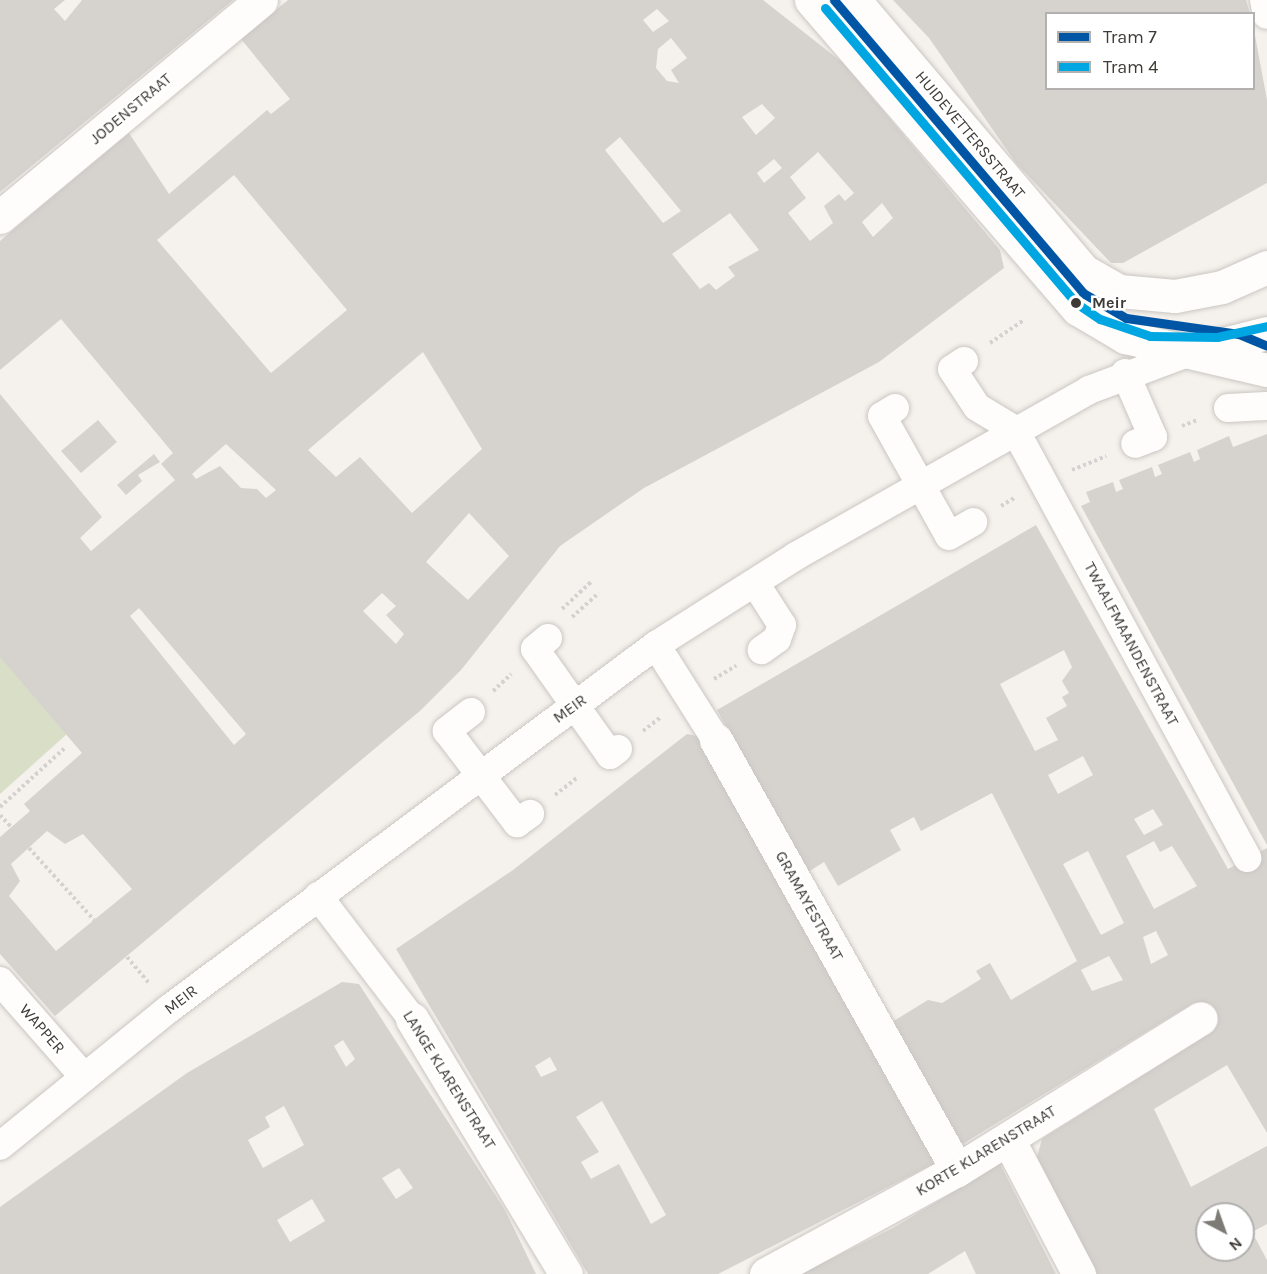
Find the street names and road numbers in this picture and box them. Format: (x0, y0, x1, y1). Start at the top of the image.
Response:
street label: HUIDEVETTERSSTRAAT (911, 67, 1029, 203)
street label: JODENSTRAAT (86, 69, 176, 149)
street label: TWAALFMAANDENSTRAAT (1080, 559, 1182, 729)
street label: MEIR (549, 690, 591, 728)
street label: GRAMAYESTRAAT (771, 848, 847, 964)
street label: MEIR (161, 981, 201, 1019)
street label: WAPPER (15, 1000, 69, 1058)
street label: LANGE KLARENSTRAAT (398, 1007, 500, 1153)
street label: KORTE KLARENSTRAAT (912, 1102, 1060, 1200)

